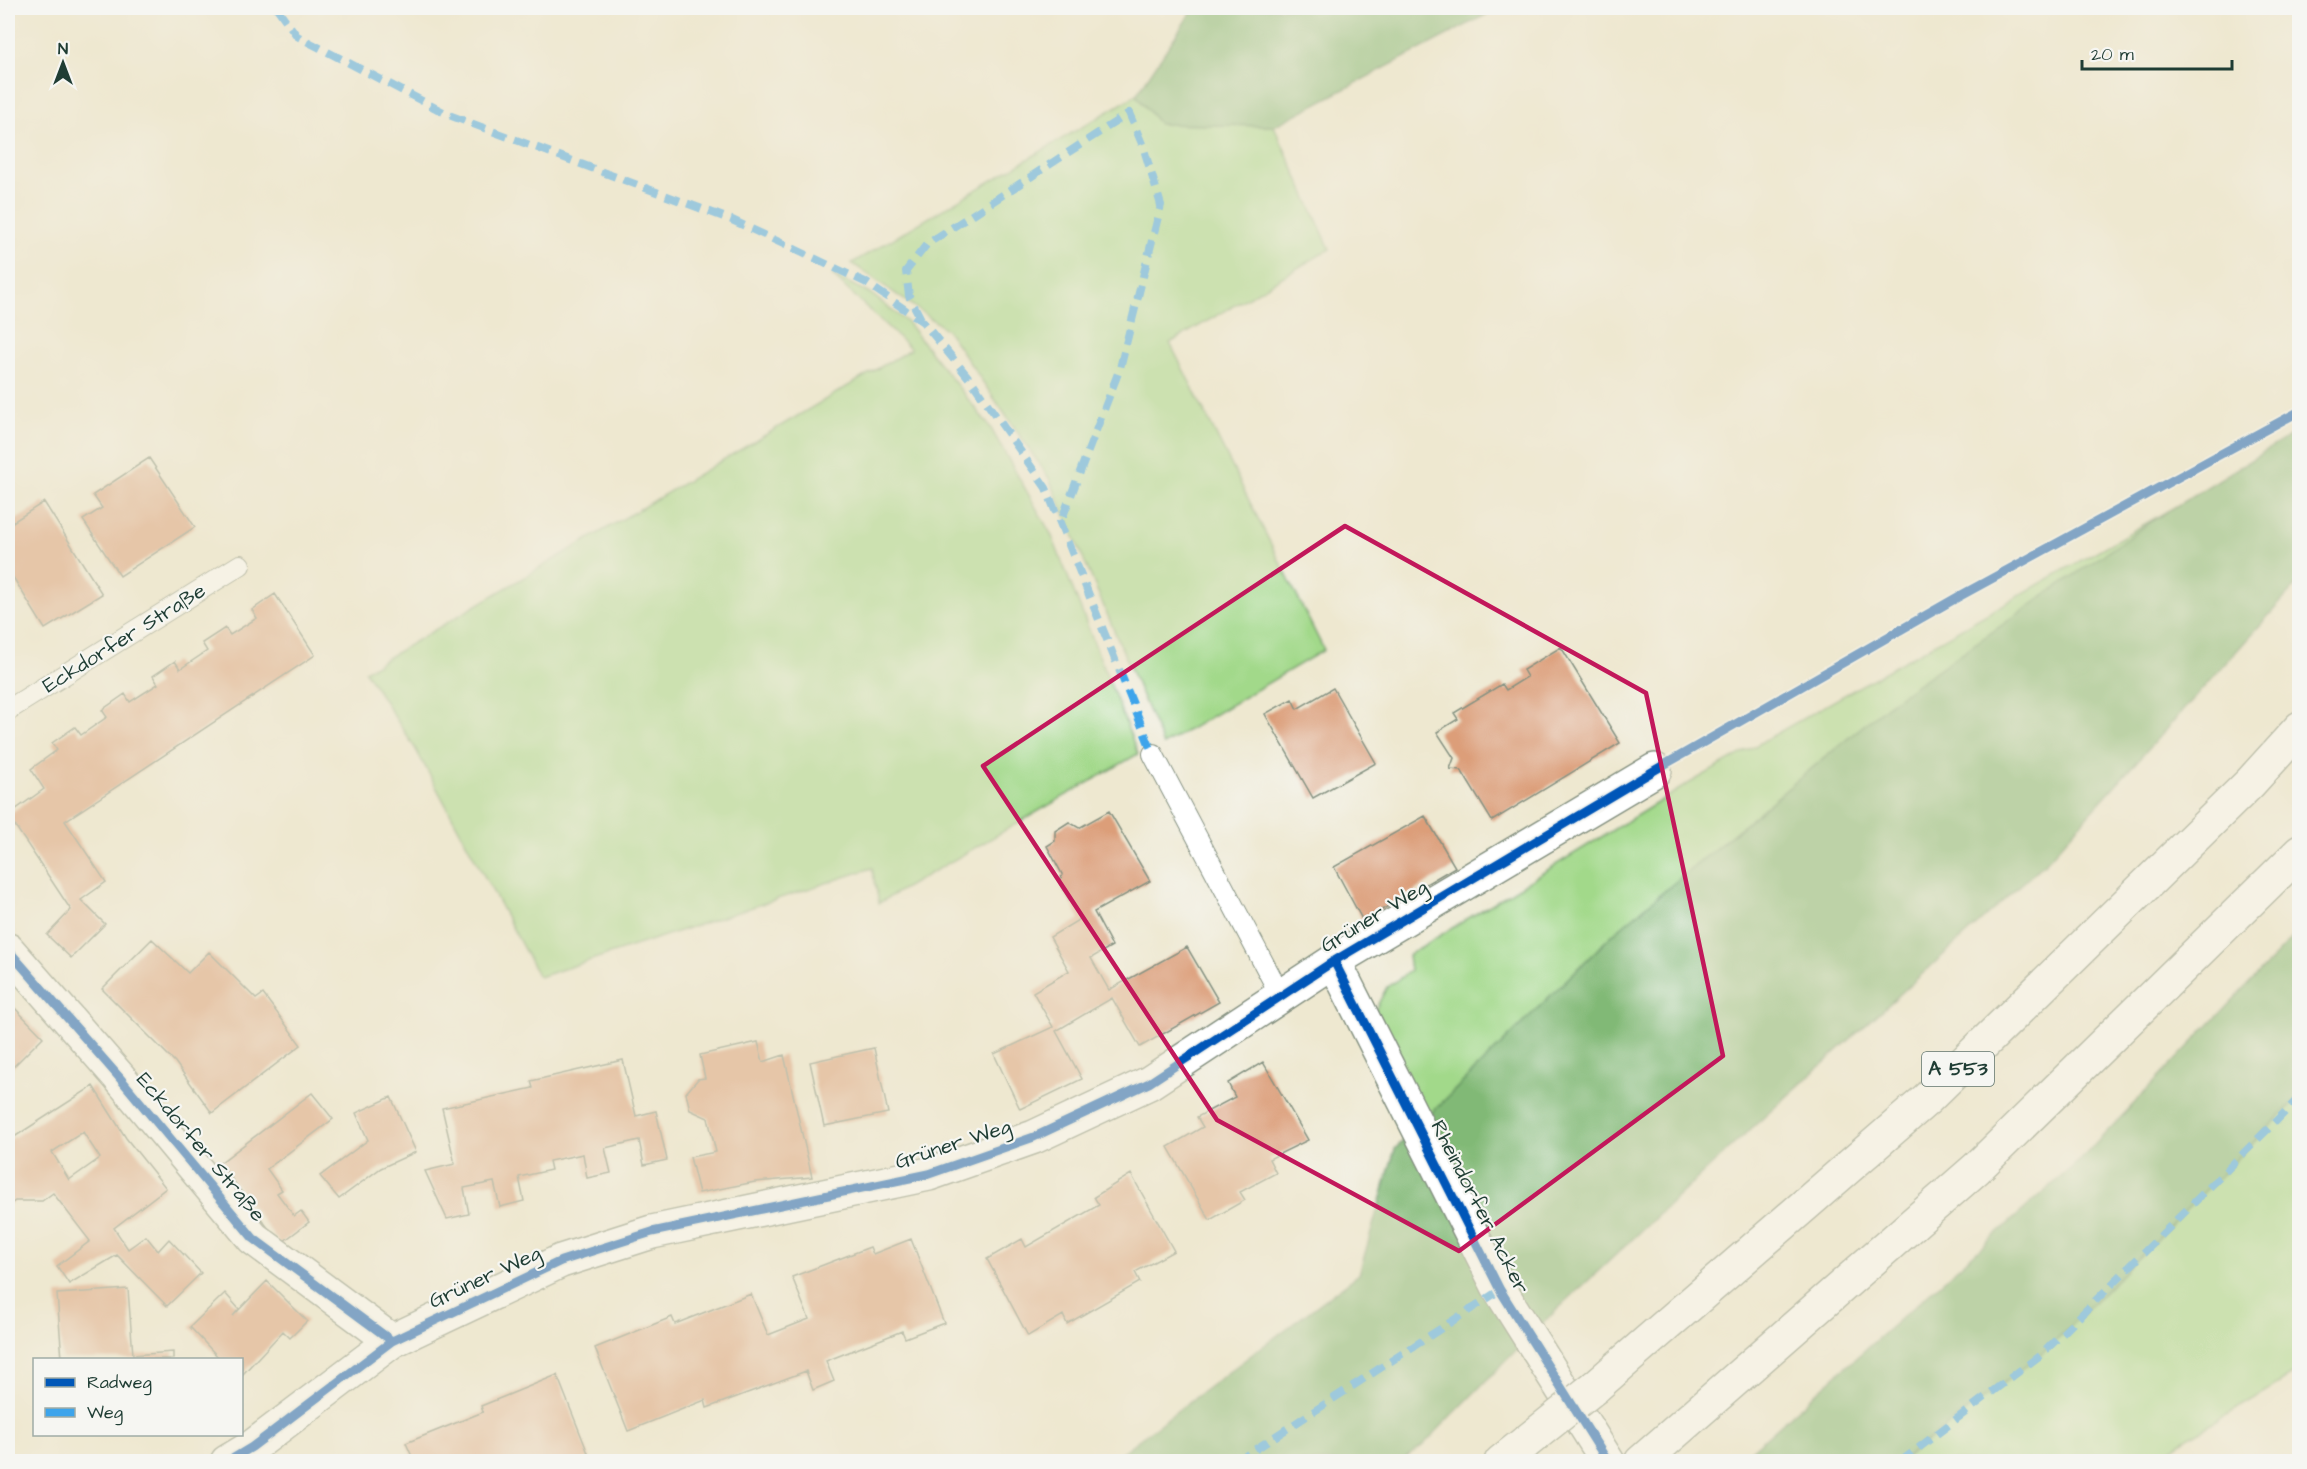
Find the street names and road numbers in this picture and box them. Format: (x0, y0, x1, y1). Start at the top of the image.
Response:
street label: Eckdorfer Straße (37, 576, 211, 700)
street label: Grüner Weg (1315, 872, 1434, 961)
road number: A 553 (1922, 1052, 1994, 1086)
street label: Eckdorfer Straße (130, 1066, 272, 1228)
street label: Grüner Weg (891, 1112, 1016, 1178)
street label: Rheindorfer Acker (1424, 1115, 1536, 1299)
street label: Grüner Weg (424, 1238, 547, 1317)

